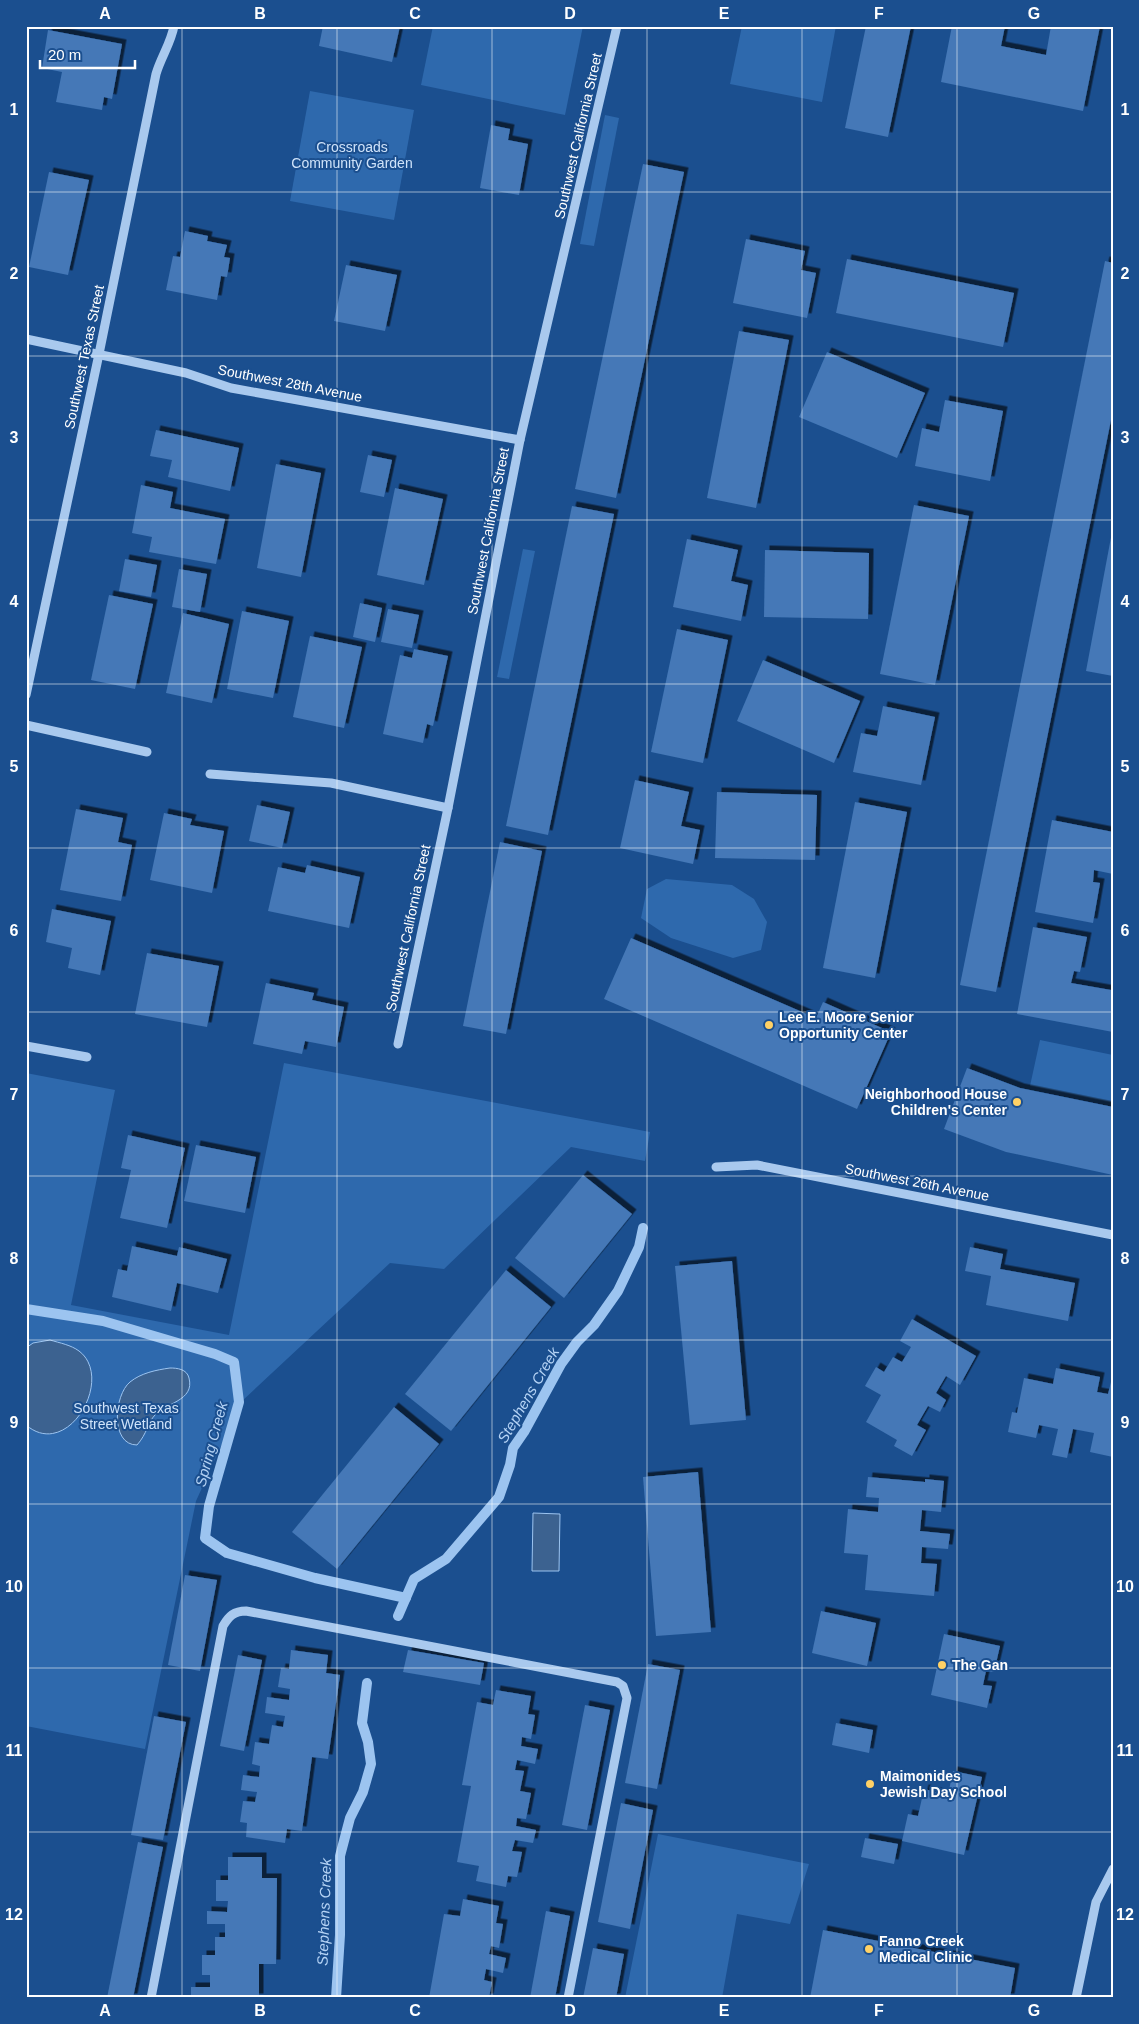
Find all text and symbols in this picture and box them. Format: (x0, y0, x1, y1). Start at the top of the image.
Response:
text: A (99, 5, 111, 22)
text: B (254, 5, 266, 22)
text: C (409, 5, 421, 22)
text: D (564, 5, 576, 22)
text: E (719, 5, 730, 22)
text: F (874, 5, 884, 22)
text: G (1028, 5, 1040, 22)
scale bar (40, 38, 135, 70)
text: 20 m (48, 46, 81, 63)
street label: Southwest California Street (551, 51, 605, 220)
text: 1 (10, 101, 19, 118)
text: 1 (1121, 101, 1130, 118)
park label: Crossroads Community Garden (291, 139, 413, 171)
text: 2 (10, 265, 19, 282)
text: 2 (1121, 265, 1130, 282)
street label: Southwest Texas Street (61, 283, 107, 430)
street label: Southwest 28th Avenue (216, 361, 364, 405)
text: 3 (10, 429, 19, 446)
text: 3 (1121, 429, 1130, 446)
street label: Southwest California Street (464, 446, 512, 616)
text: 4 (10, 593, 19, 610)
text: 4 (1121, 593, 1130, 610)
text: 5 (10, 758, 19, 775)
text: 5 (1121, 758, 1130, 775)
street label: Southwest California Street (383, 843, 433, 1013)
text: 6 (10, 922, 19, 939)
text: 6 (1121, 922, 1130, 939)
place label: Lee E. Moore Senior Opportunity Center (779, 1009, 914, 1041)
marker: Lee E. Moore Senior Opportunity Center (763, 1019, 775, 1031)
text: 7 (10, 1086, 19, 1103)
place label: Neighborhood House Children's Center (865, 1086, 1008, 1118)
text: 7 (1121, 1086, 1130, 1103)
marker: Neighborhood House Children's Center (1011, 1096, 1023, 1108)
street label: Southwest 26th Avenue (843, 1160, 991, 1204)
text: 8 (10, 1250, 19, 1267)
text: 8 (1121, 1250, 1130, 1267)
water label: Stephens Creek (494, 1343, 563, 1446)
water label: Spring Creek (191, 1398, 231, 1488)
park label: Southwest Texas Street Wetland (73, 1400, 179, 1432)
text: 9 (10, 1414, 19, 1431)
text: 9 (1121, 1414, 1130, 1431)
text: 10 (5, 1578, 23, 1595)
text: 10 (1116, 1578, 1134, 1595)
place label: The Gan (952, 1657, 1008, 1673)
marker: The Gan (936, 1659, 948, 1671)
text: 11 (6, 1742, 23, 1759)
text: 11 (1117, 1742, 1134, 1759)
place label: Maimonides Jewish Day School (880, 1768, 1007, 1800)
marker: Maimonides Jewish Day School (864, 1778, 876, 1790)
water label: Stephens Creek (314, 1856, 334, 1966)
text: 12 (5, 1906, 23, 1923)
text: 12 (1116, 1906, 1134, 1923)
place label: Fanno Creek Medical Clinic (879, 1933, 973, 1965)
marker: Fanno Creek Medical Clinic (863, 1943, 875, 1955)
text: A (99, 2002, 111, 2019)
text: B (254, 2002, 266, 2019)
text: C (409, 2002, 421, 2019)
text: D (564, 2002, 576, 2019)
text: E (719, 2002, 730, 2019)
text: F (874, 2002, 884, 2019)
text: G (1028, 2002, 1040, 2019)

